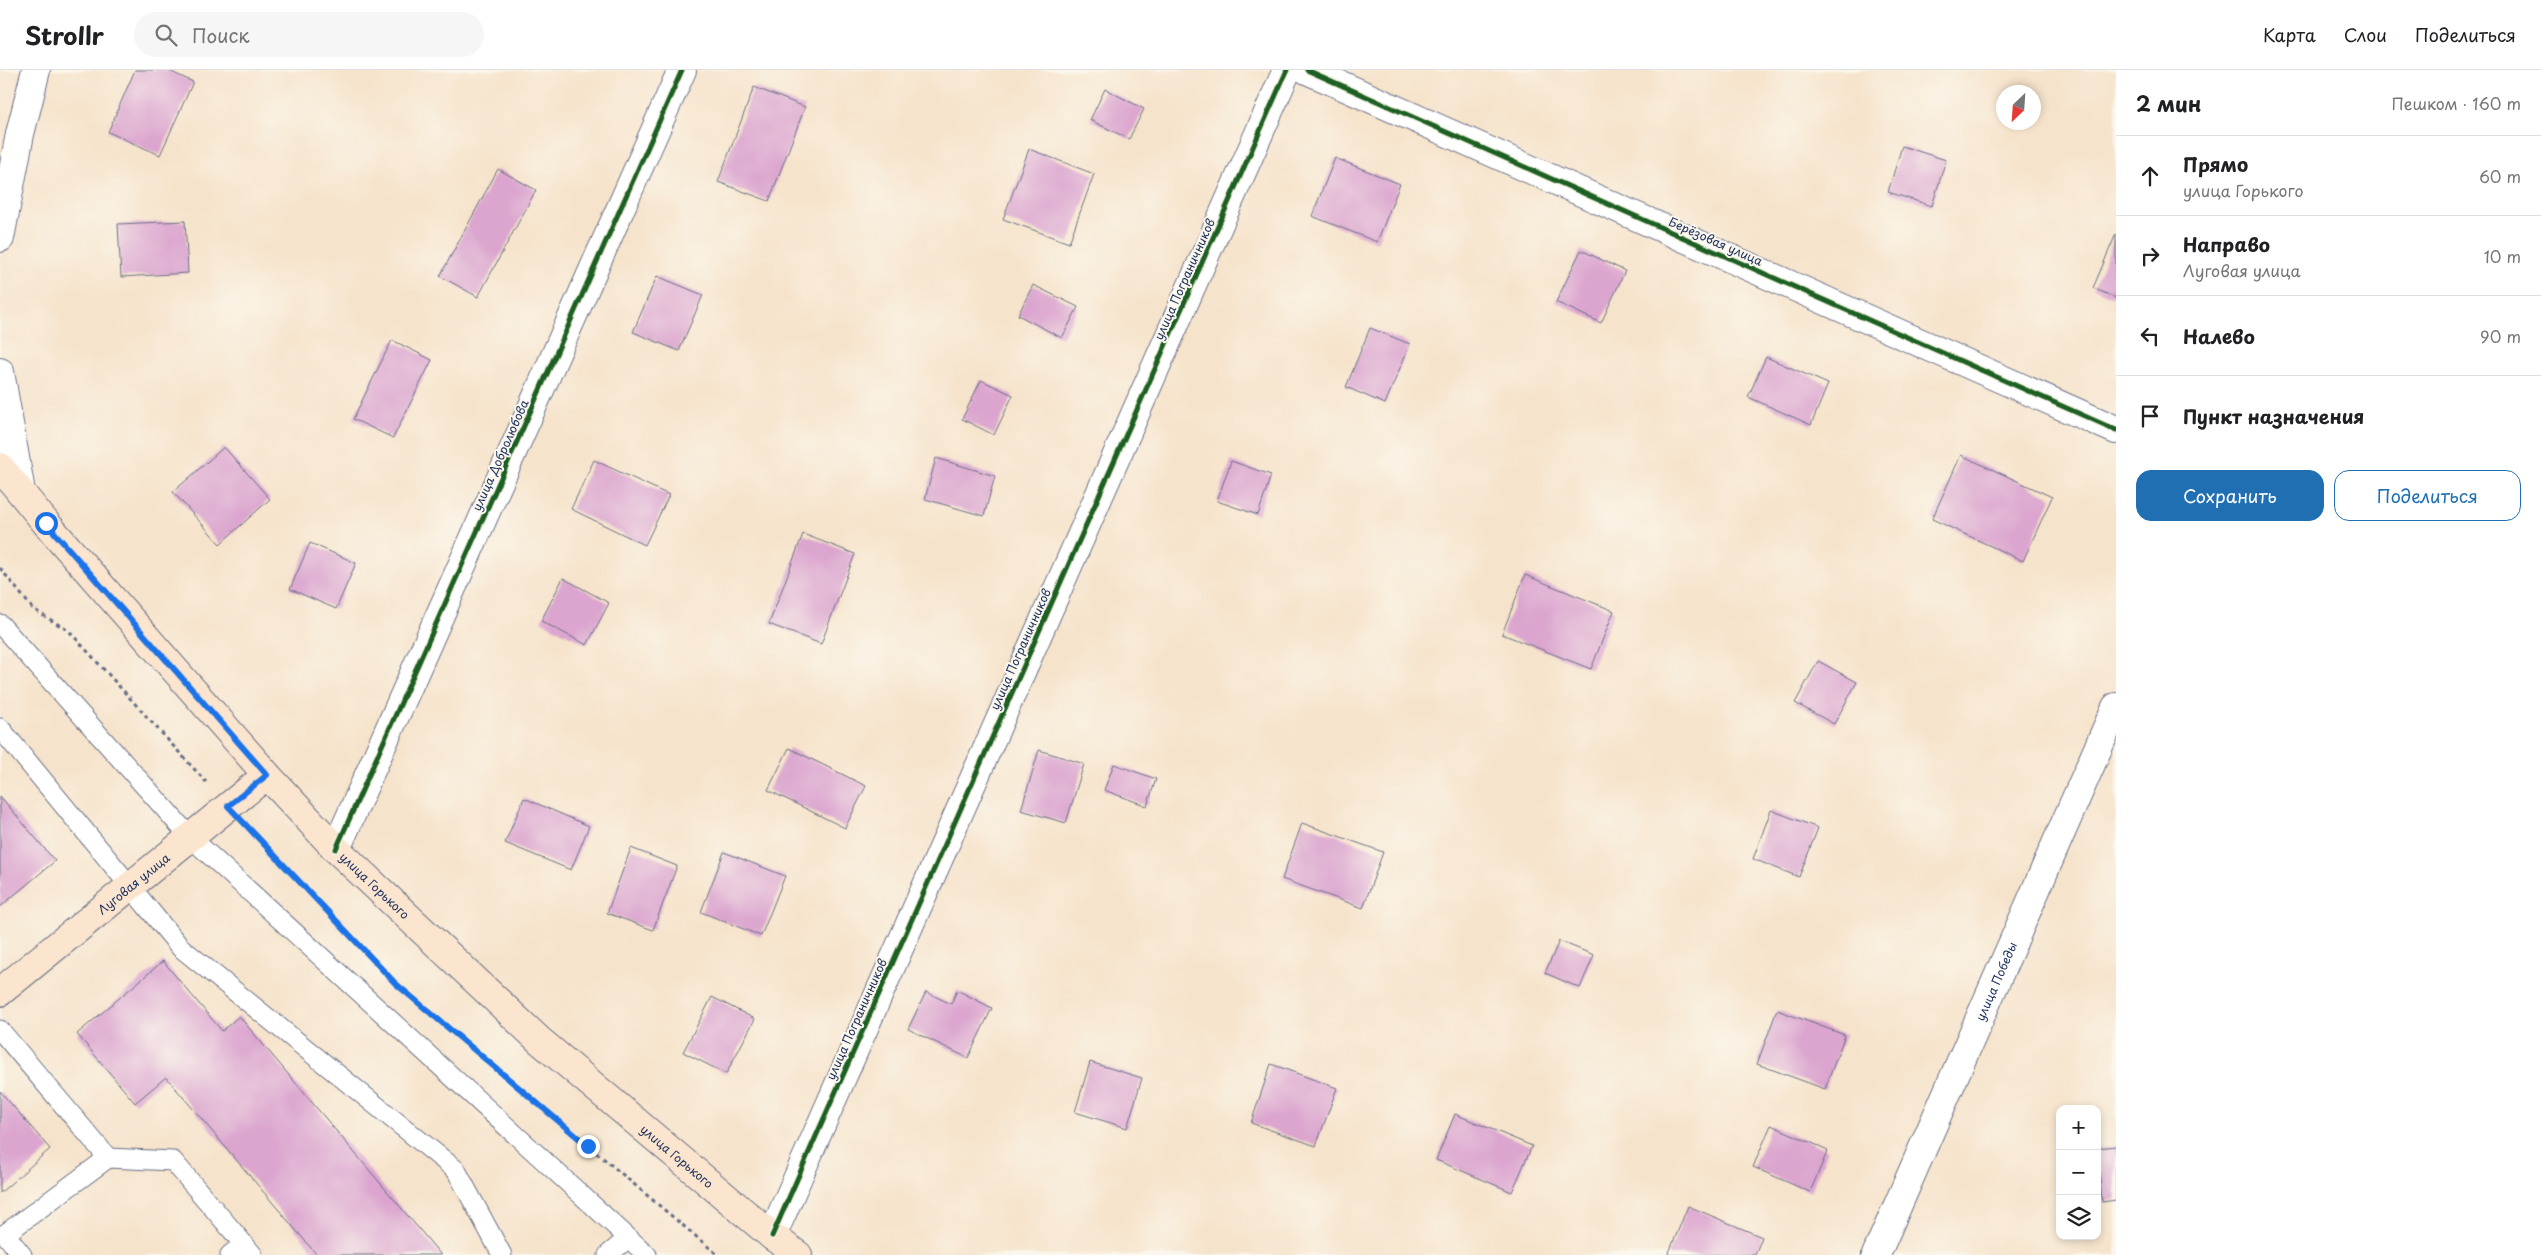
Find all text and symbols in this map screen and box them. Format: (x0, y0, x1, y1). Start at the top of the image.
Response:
search box (134, 12, 484, 57)
text: Strollr (25, 17, 104, 53)
icon: search (152, 21, 180, 49)
text: Поиск (192, 21, 250, 49)
text: Карта (2263, 21, 2316, 48)
text: Слои (2344, 21, 2387, 48)
text: Поделиться (2415, 21, 2516, 48)
north arrow (1996, 85, 2041, 130)
text: 2 мин (2136, 87, 2201, 119)
text: Пешком · 160 m (2392, 91, 2521, 115)
text: Прямо (2183, 150, 2248, 178)
icon: ahead (2136, 162, 2164, 190)
text: 60 m (2479, 164, 2521, 188)
text: улица Горького (2183, 178, 2303, 202)
street label: Берёзовая улица (1666, 212, 1766, 270)
street label: улица Пограничников (1149, 215, 1219, 343)
text: Направо (2183, 230, 2270, 258)
icon: right (2136, 242, 2164, 270)
text: 10 m (2484, 244, 2521, 268)
text: Луговая улица (2183, 258, 2301, 282)
icon: left (2136, 322, 2164, 350)
text: Налево (2183, 322, 2255, 350)
text: 90 m (2480, 324, 2521, 348)
street label: улица Добролюбова (467, 396, 533, 514)
icon: arrive (2136, 402, 2164, 430)
text: Пункт назначения (2183, 402, 2364, 430)
button: Сохранить (2136, 470, 2324, 521)
button: Поделиться (2334, 470, 2521, 521)
route start (35, 512, 58, 535)
street label: улица Пограничников (985, 585, 1055, 713)
street label: Луговая улица (94, 848, 174, 918)
street label: улица Горького (336, 848, 414, 923)
street label: улица Победы (1971, 939, 2021, 1024)
street label: улица Пограничников (821, 955, 891, 1083)
map controls (2056, 1105, 2101, 1240)
button: + (2056, 1105, 2101, 1150)
street label: улица Горького (637, 1120, 718, 1192)
route end (577, 1135, 600, 1158)
button: − (2056, 1150, 2101, 1195)
button: layers (2056, 1195, 2101, 1240)

